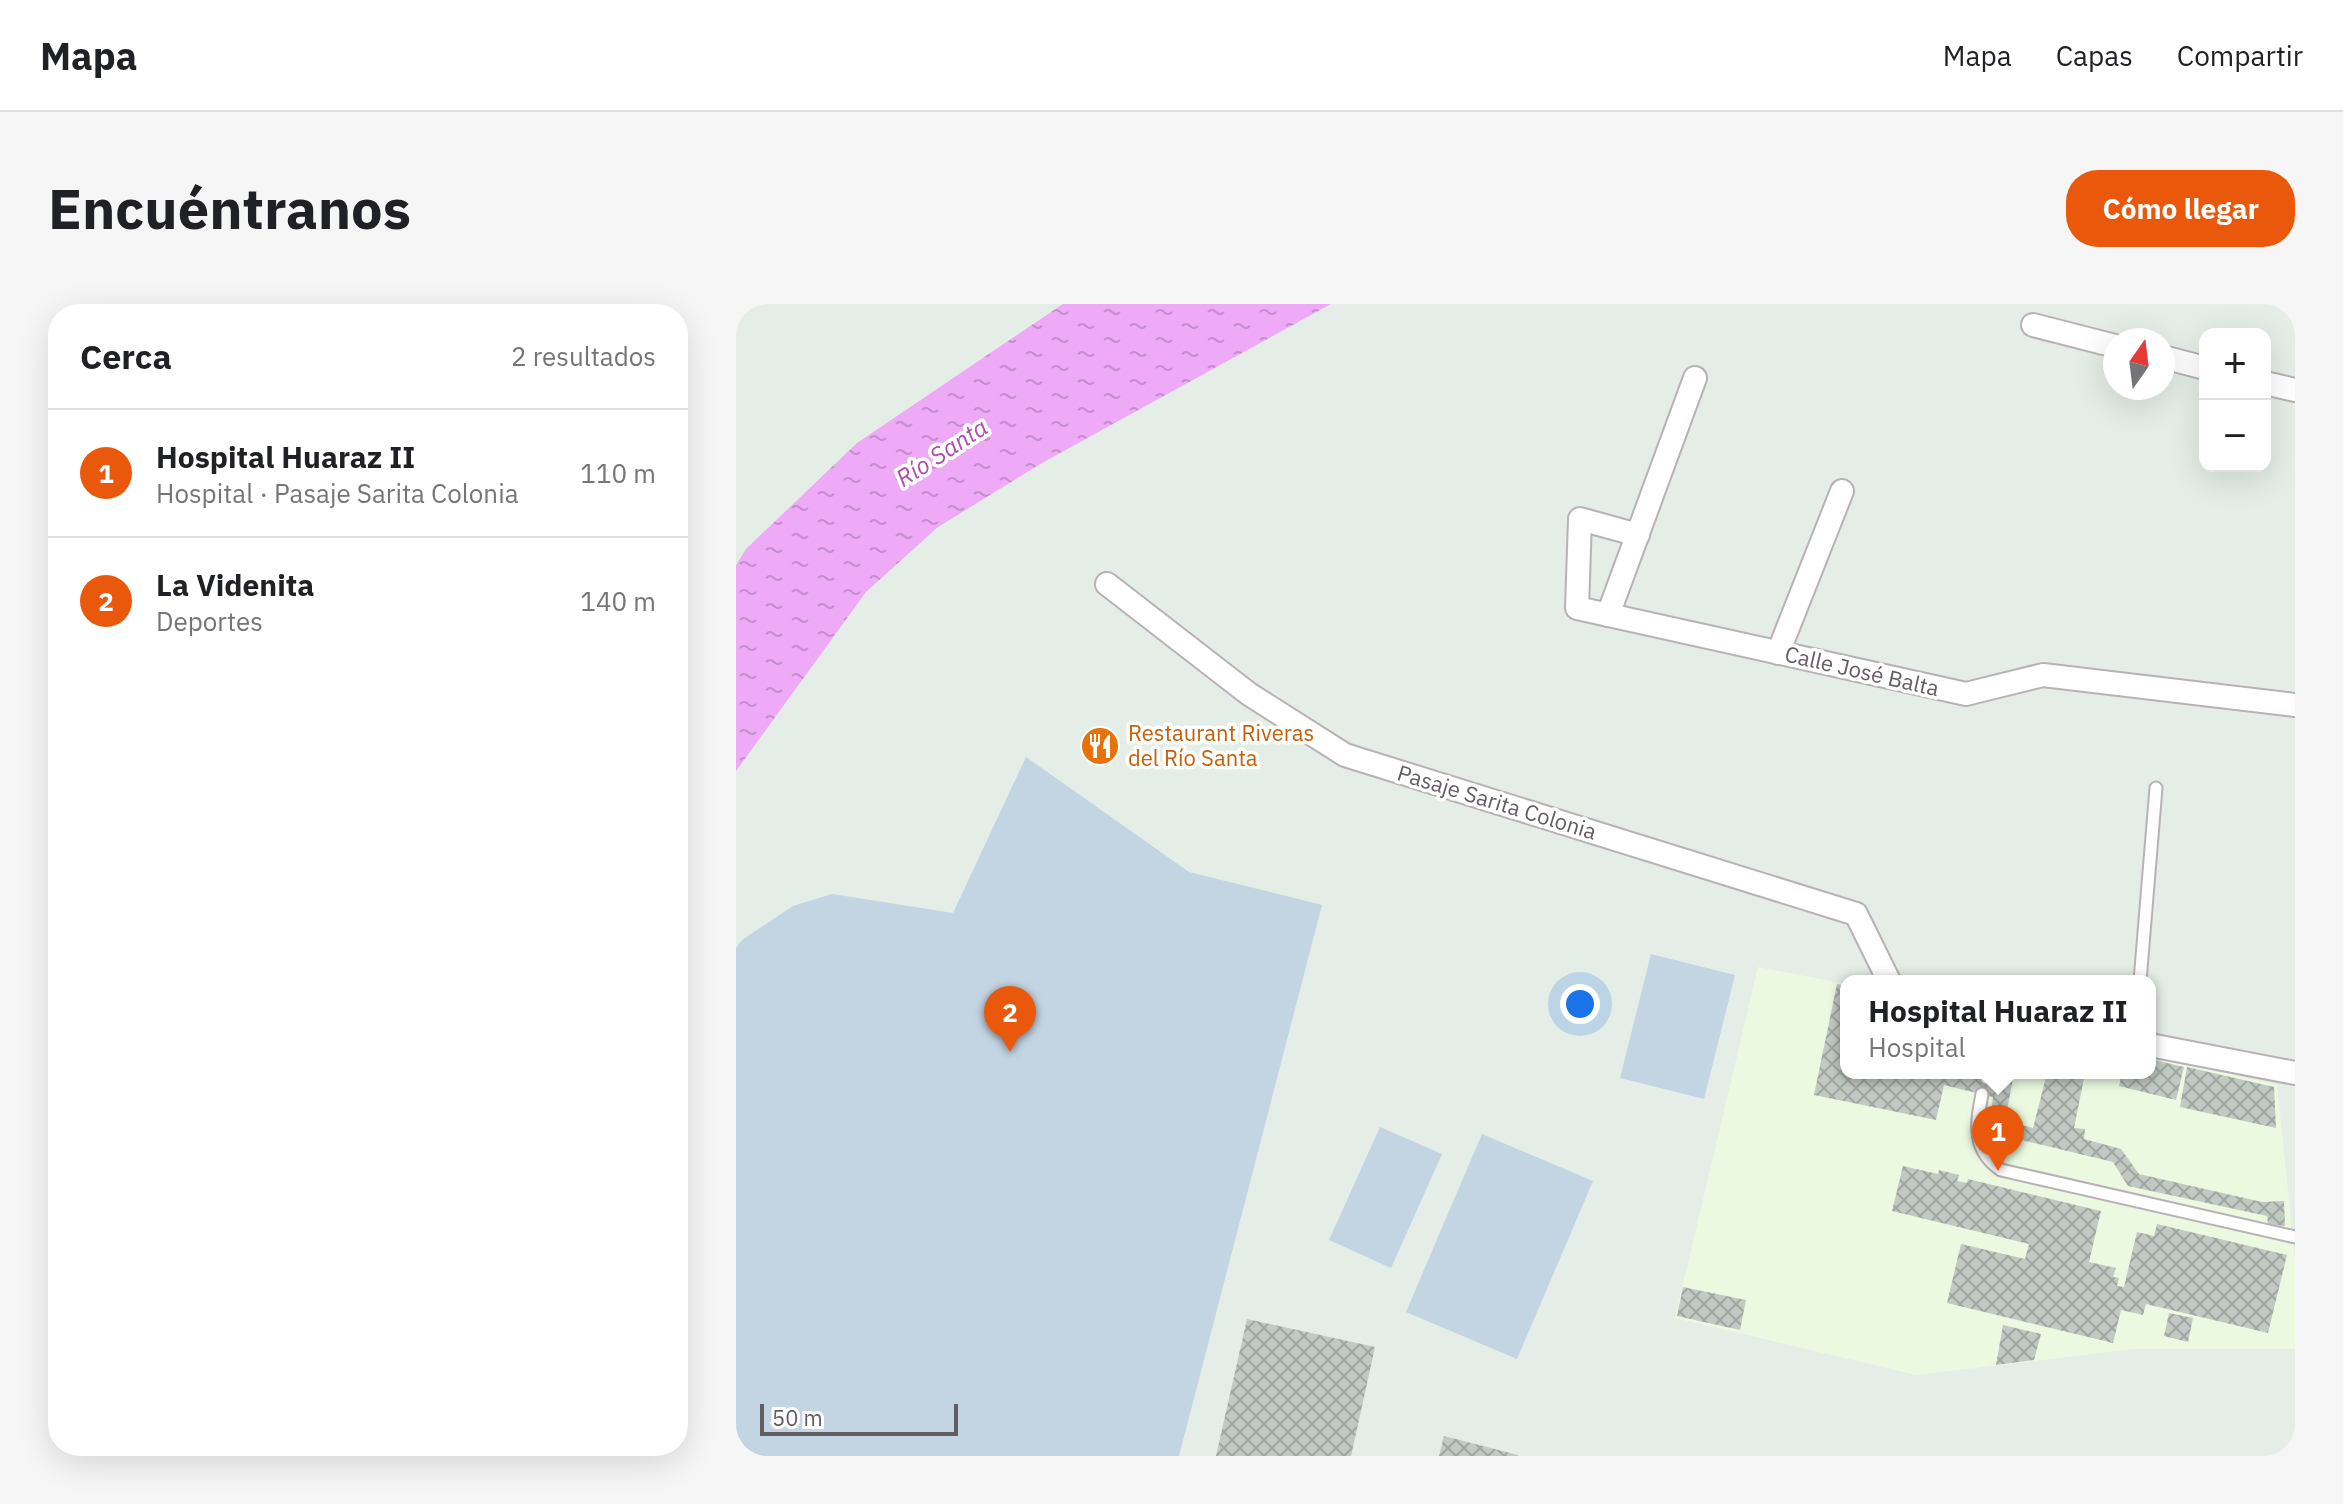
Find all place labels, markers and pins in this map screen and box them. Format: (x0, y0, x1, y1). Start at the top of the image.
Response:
place label: Restaurant Riveras del Río Santa (1128, 718, 1314, 772)
restaurant icon: Restaurant Riveras del Río Santa (1079, 725, 1121, 767)
pin: 2 (984, 986, 1036, 1052)
pin: 1 (1972, 1105, 2024, 1171)

